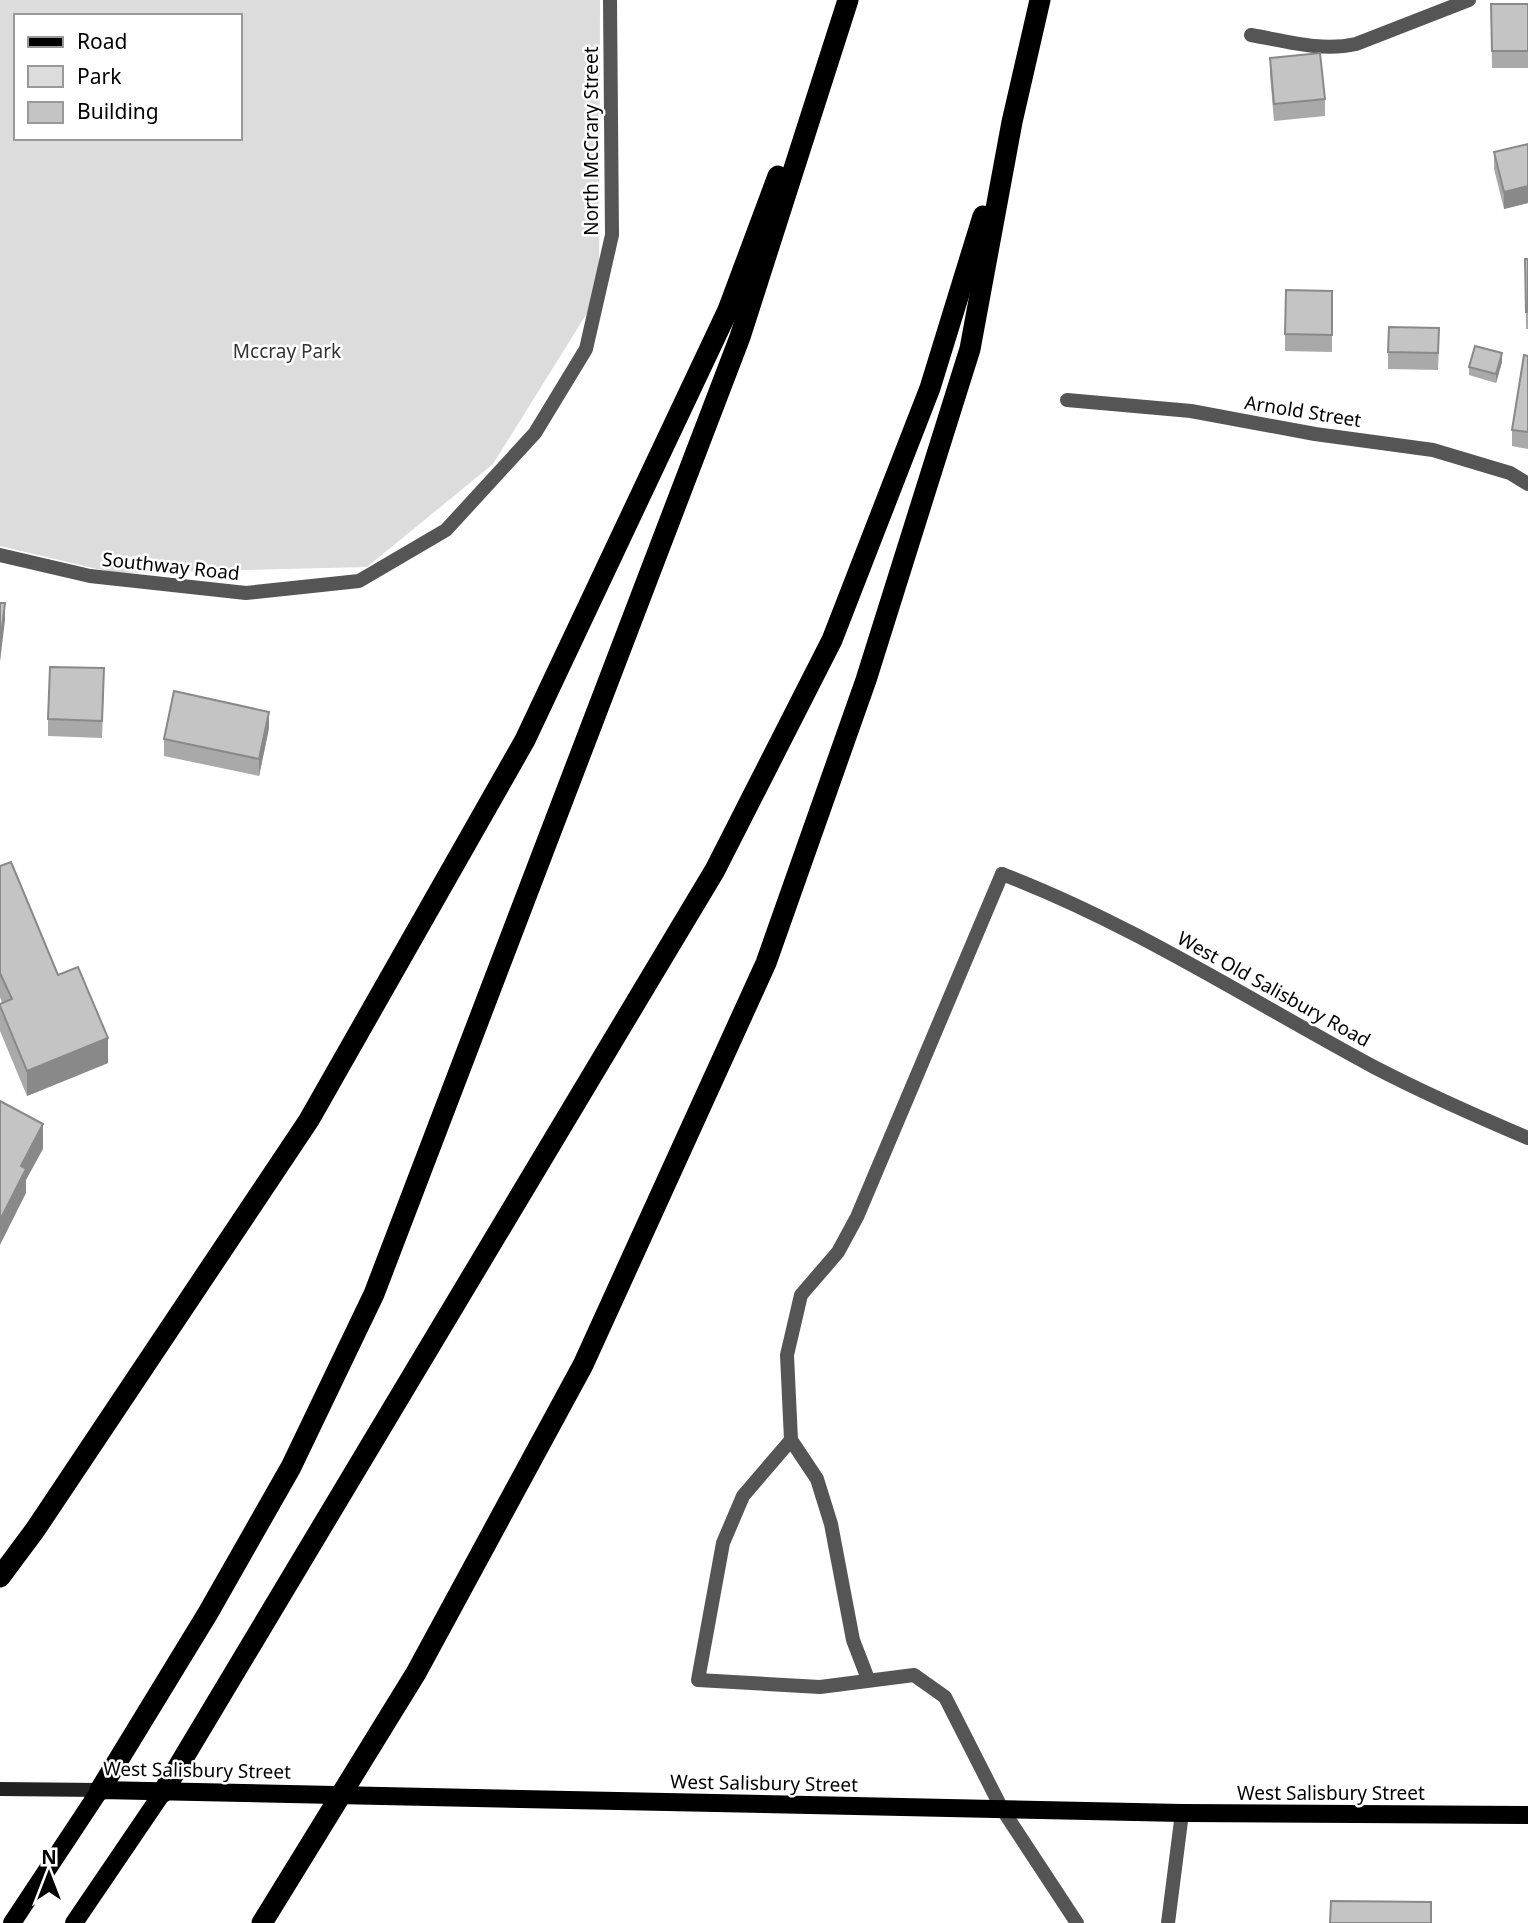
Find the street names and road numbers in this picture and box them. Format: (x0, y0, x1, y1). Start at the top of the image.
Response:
street label: North McCrary Street (578, 46, 604, 236)
street label: Arnold Street (1243, 389, 1363, 433)
street label: Southway Road (101, 546, 241, 586)
street label: West Old Salisbury Road (1173, 925, 1375, 1053)
street label: West Salisbury Street (103, 1755, 291, 1785)
street label: West Salisbury Street (670, 1768, 858, 1798)
street label: West Salisbury Street (1237, 1780, 1425, 1806)

